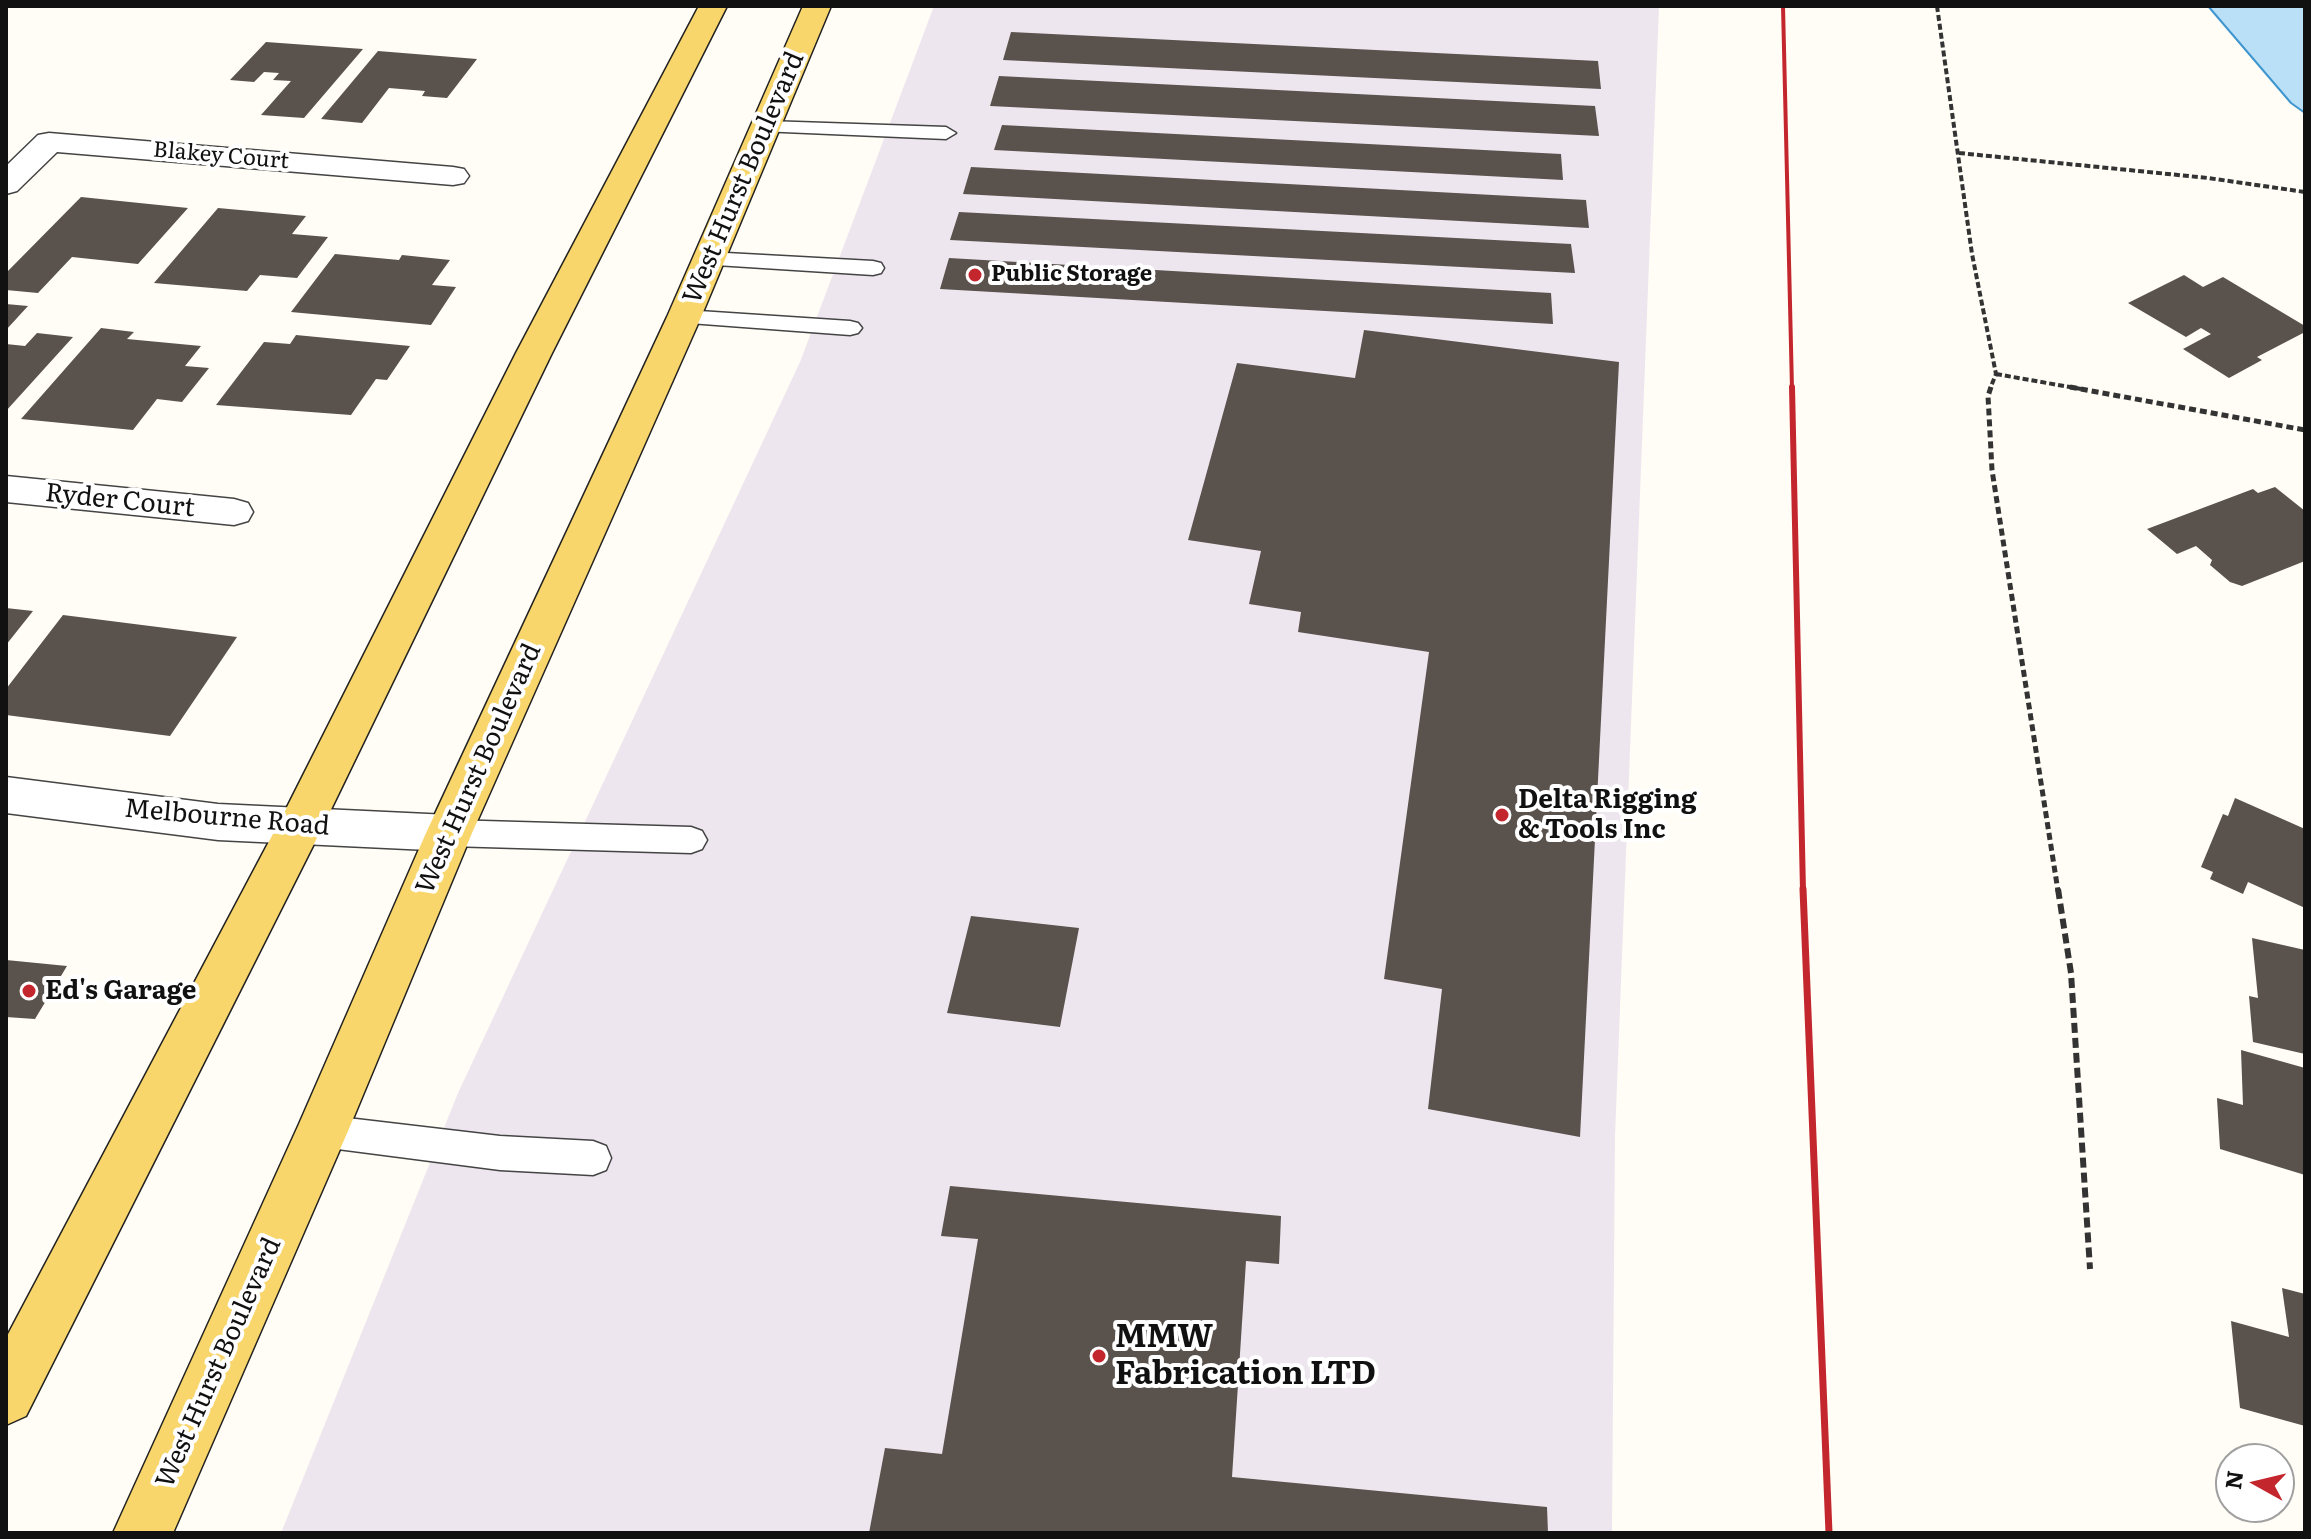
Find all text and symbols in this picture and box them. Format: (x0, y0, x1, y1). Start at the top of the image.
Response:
street label: West Hurst Boulevard (677, 47, 811, 309)
street label: Blakey Court (152, 137, 290, 175)
place label: Public Storage (991, 262, 1152, 288)
marker: Public Storage (966, 266, 984, 284)
street label: Ryder Court (44, 478, 196, 524)
street label: West Hurst Boulevard (410, 639, 548, 899)
place label: Delta Rigging & Tools Inc (1518, 784, 1697, 846)
street label: Melbourne Road (123, 793, 331, 843)
marker: Delta Rigging & Tools Inc (1493, 806, 1511, 824)
place label: Ed's Garage (45, 975, 197, 1007)
marker: Ed's Garage (20, 982, 38, 1000)
street label: West Hurst Boulevard (150, 1233, 288, 1493)
place label: MMW Fabrication LTD (1115, 1319, 1376, 1394)
marker: MMW Fabrication LTD (1090, 1347, 1108, 1365)
north arrow (2215, 1443, 2295, 1523)
text: N (2215, 1468, 2250, 1491)

